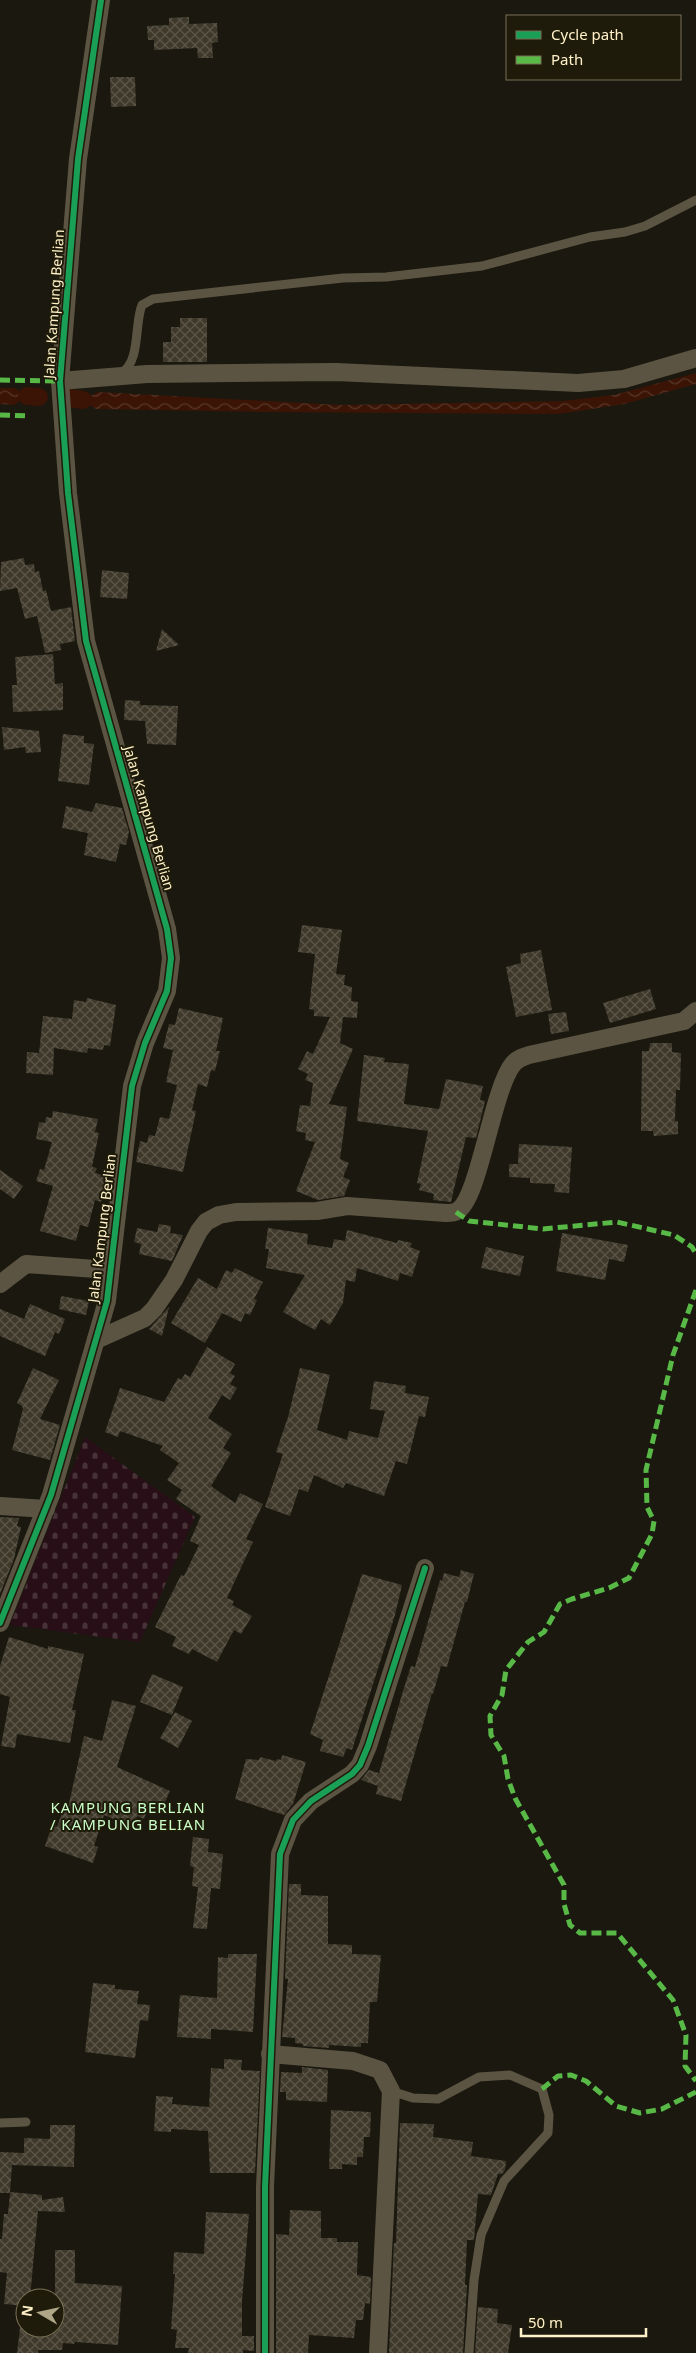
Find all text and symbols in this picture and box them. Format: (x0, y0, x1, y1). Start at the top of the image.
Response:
legend (506, 15, 681, 80)
text: Cycle path (551, 24, 624, 44)
text: Path (551, 49, 583, 69)
street label: Jalan Kampung Berlian (39, 229, 68, 381)
street label: Jalan Kampung Berlian (119, 741, 179, 892)
street label: Jalan Kampung Berlian (83, 1152, 120, 1305)
district label: KAMPUNG BERLIAN / KAMPUNG BELIAN (50, 1797, 206, 1834)
north arrow (15, 2288, 65, 2338)
text: N (16, 2304, 37, 2318)
scale bar (521, 2306, 646, 2338)
text: 50 m (528, 2312, 563, 2332)

